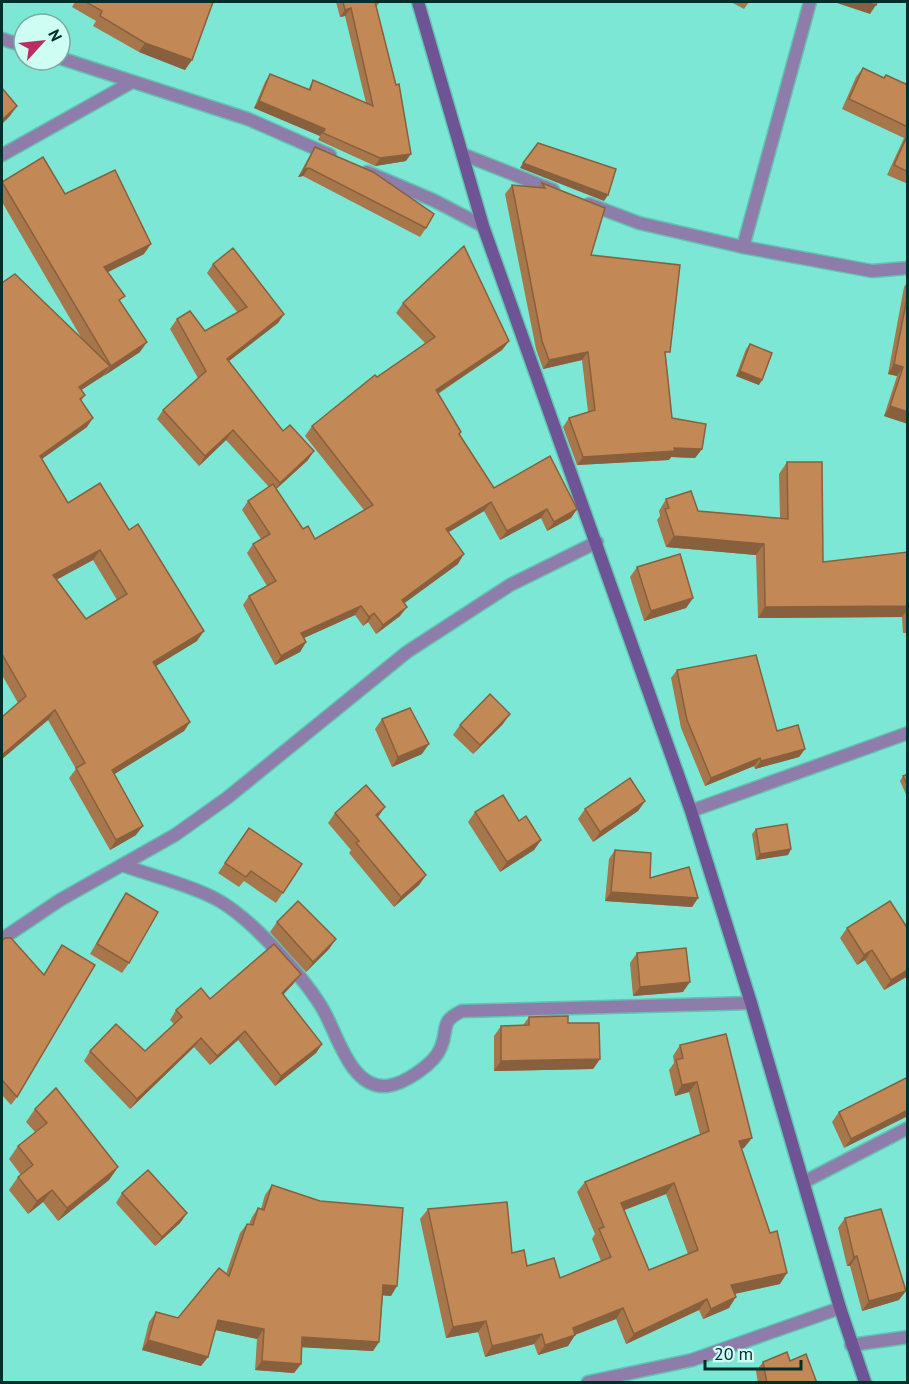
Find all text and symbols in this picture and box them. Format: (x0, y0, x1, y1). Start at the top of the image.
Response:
north arrow (12, 12, 72, 72)
text: N (44, 26, 67, 44)
scale bar (705, 1333, 801, 1371)
text: 20 m (714, 1342, 753, 1365)

